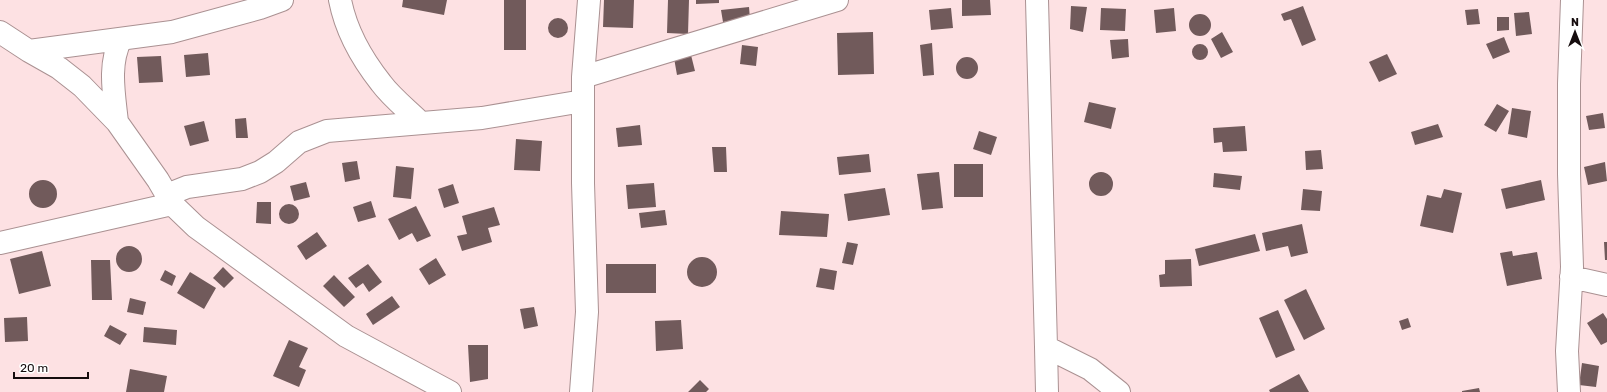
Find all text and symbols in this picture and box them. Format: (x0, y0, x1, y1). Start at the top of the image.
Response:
north arrow (1555, 12, 1595, 52)
text: N (1571, 16, 1579, 29)
scale bar (14, 354, 88, 380)
text: 20 m (20, 361, 48, 375)

